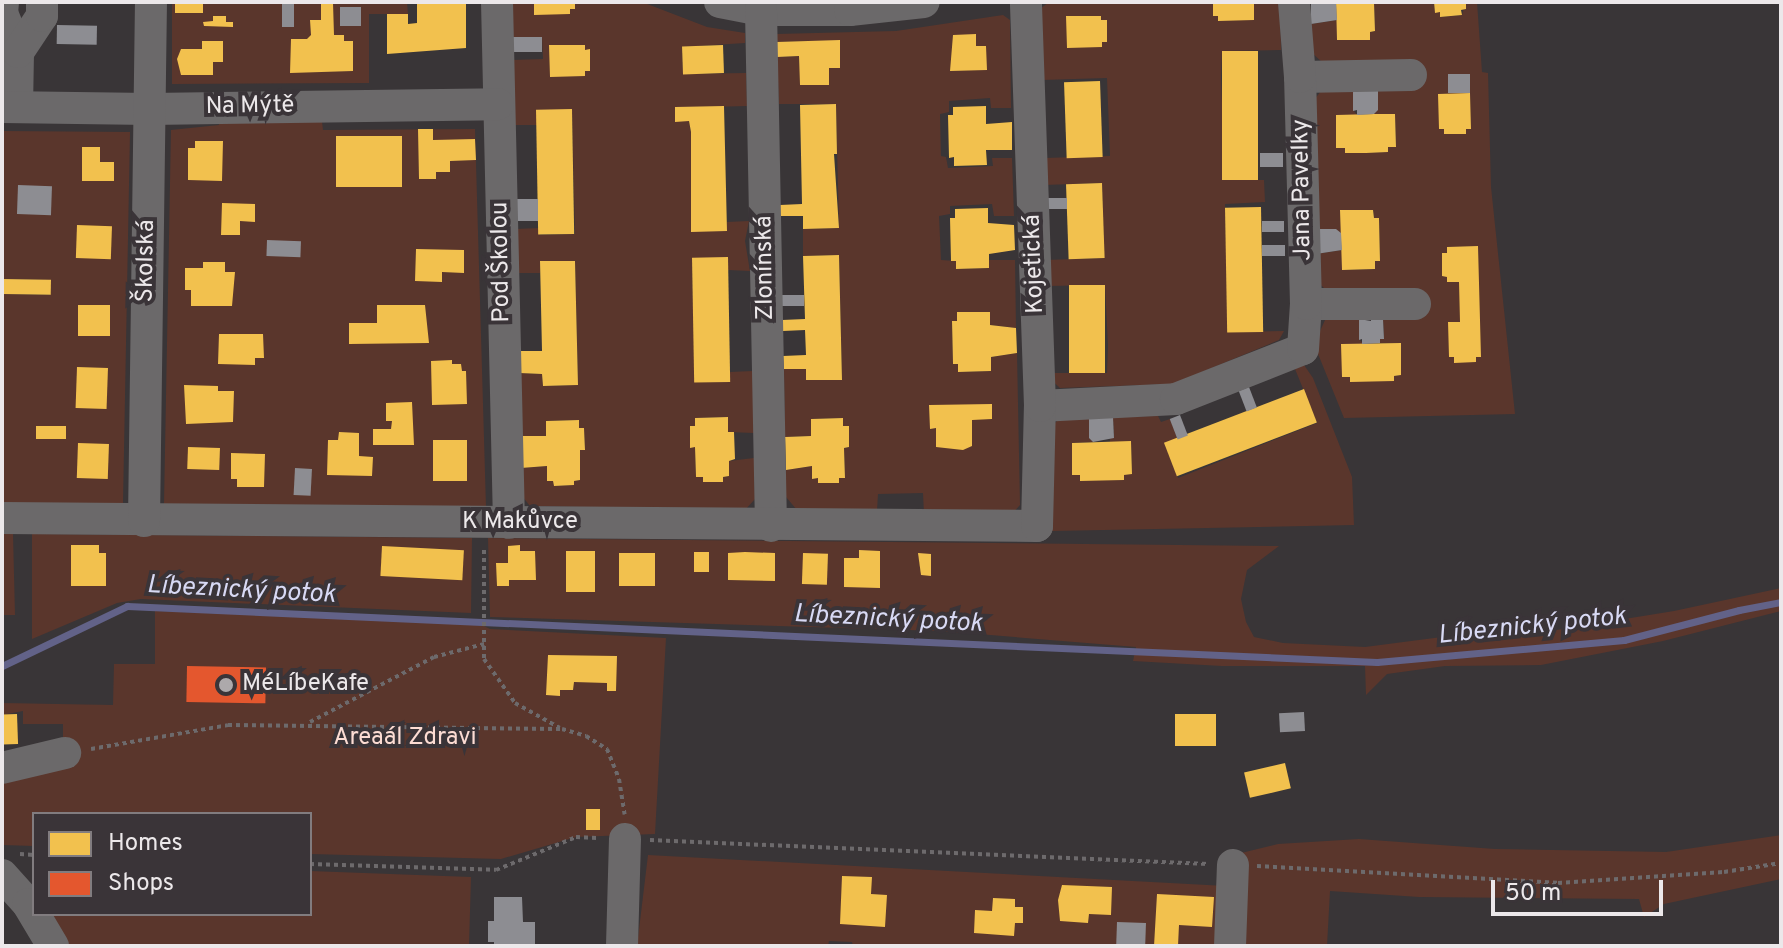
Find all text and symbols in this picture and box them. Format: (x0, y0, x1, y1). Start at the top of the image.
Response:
street label: Na Mýtě (205, 92, 295, 122)
street label: Jana Pavelky (1287, 119, 1319, 261)
street label: Pod Školou (487, 201, 517, 323)
street label: Kojetická (1019, 214, 1051, 314)
street label: Zlonínská (751, 215, 781, 321)
street label: Školská (132, 219, 162, 303)
street label: K Makůvce (462, 509, 578, 537)
water label: Líbeznický potok (146, 570, 336, 612)
water label: Líbeznický potok (793, 599, 983, 641)
water label: Líbeznický potok (1436, 602, 1628, 652)
place label: MéLíbeKafe (242, 671, 369, 699)
marker: MéLíbeKafe (217, 676, 235, 694)
park label: Areaál Zdravi (333, 725, 477, 753)
legend (32, 812, 312, 916)
text: Homes (108, 829, 183, 859)
scale bar (1495, 864, 1667, 914)
text: Shops (108, 869, 174, 899)
text: 50 m (1505, 879, 1561, 909)

